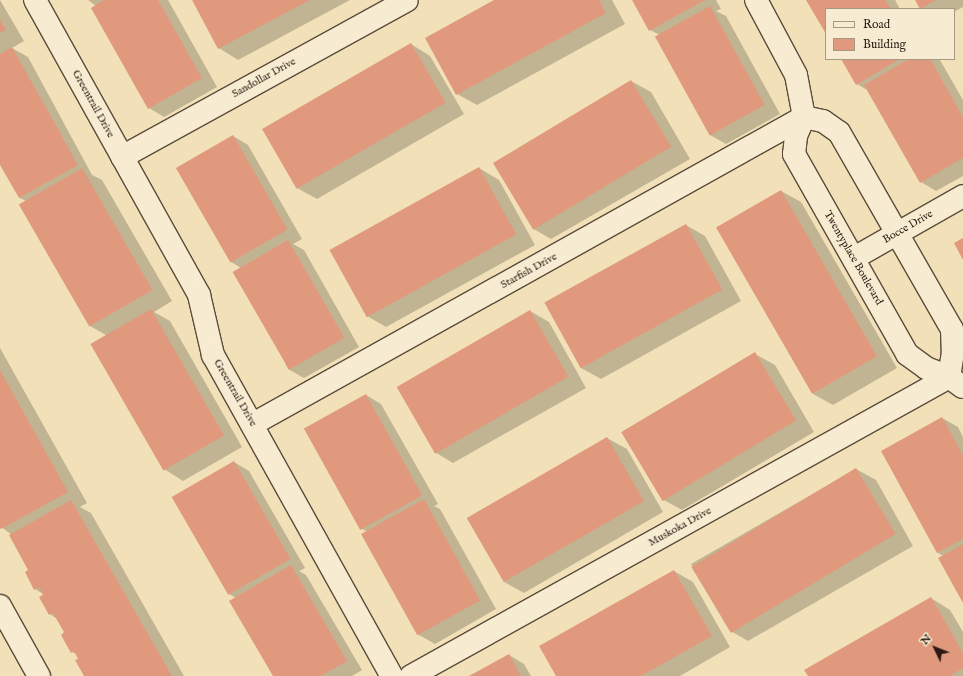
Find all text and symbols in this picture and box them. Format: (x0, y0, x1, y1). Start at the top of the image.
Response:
legend (825, 8, 955, 60)
text: Road (863, 17, 890, 32)
text: Building (863, 37, 906, 52)
street label: Sandollar Drive (230, 55, 298, 101)
street label: Greentrail Drive (69, 68, 117, 140)
street label: Bocce Drive (881, 207, 935, 247)
street label: Twentyplace Boulevard (821, 209, 885, 307)
street label: Starfish Drive (499, 250, 559, 292)
street label: Greentrail Drive (210, 357, 260, 429)
street label: Muskoka Drive (646, 504, 714, 550)
north arrow (915, 628, 955, 668)
text: N (918, 632, 935, 648)

